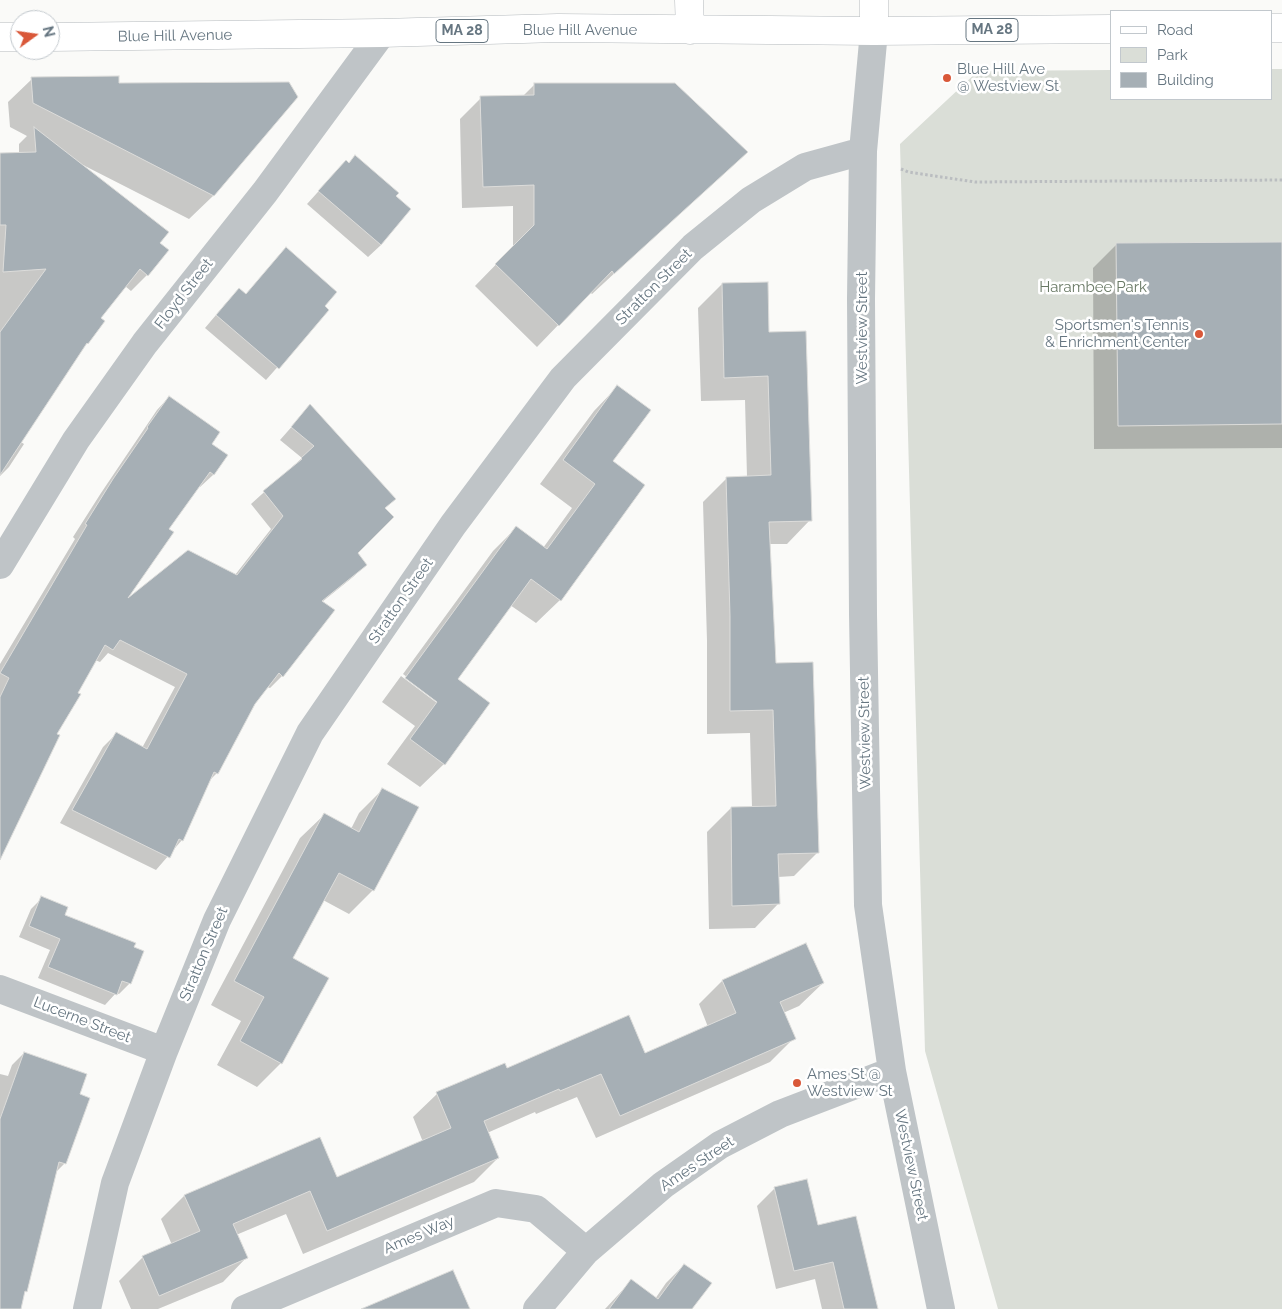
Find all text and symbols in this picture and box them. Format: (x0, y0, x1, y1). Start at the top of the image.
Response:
north arrow (10, 10, 60, 60)
legend (1110, 10, 1272, 100)
road number: MA 28 (966, 18, 1018, 42)
road number: MA 28 (436, 20, 488, 42)
street label: Blue Hill Avenue (523, 21, 637, 39)
text: Road (1157, 21, 1193, 39)
text: N (40, 24, 58, 39)
street label: Blue Hill Avenue (118, 26, 232, 46)
text: Park (1157, 46, 1188, 64)
place label: Blue Hill Ave @ Westview St (957, 60, 1059, 95)
text: Building (1157, 71, 1214, 89)
marker: Blue Hill Ave @ Westview St (941, 72, 953, 84)
street label: Stratton Street (612, 245, 696, 329)
street label: Floyd Street (151, 255, 217, 333)
street label: Westview Street (853, 271, 871, 385)
park label: Harambee Park (1039, 278, 1147, 296)
place label: Sportsmen's Tennis & Enrichment Center (1045, 316, 1189, 351)
marker: Sportsmen's Tennis & Enrichment Center (1193, 328, 1205, 340)
street label: Stratton Street (365, 555, 437, 647)
street label: Westview Street (855, 676, 875, 790)
street label: Stratton Street (176, 904, 232, 1004)
street label: Lucerne Street (31, 993, 133, 1047)
place label: Ames St @ Westview St (807, 1065, 893, 1100)
marker: Ames St @ Westview St (791, 1077, 803, 1089)
street label: Westview Street (890, 1108, 932, 1222)
street label: Ames Street (657, 1133, 737, 1195)
street label: Ames Way (381, 1212, 457, 1258)

